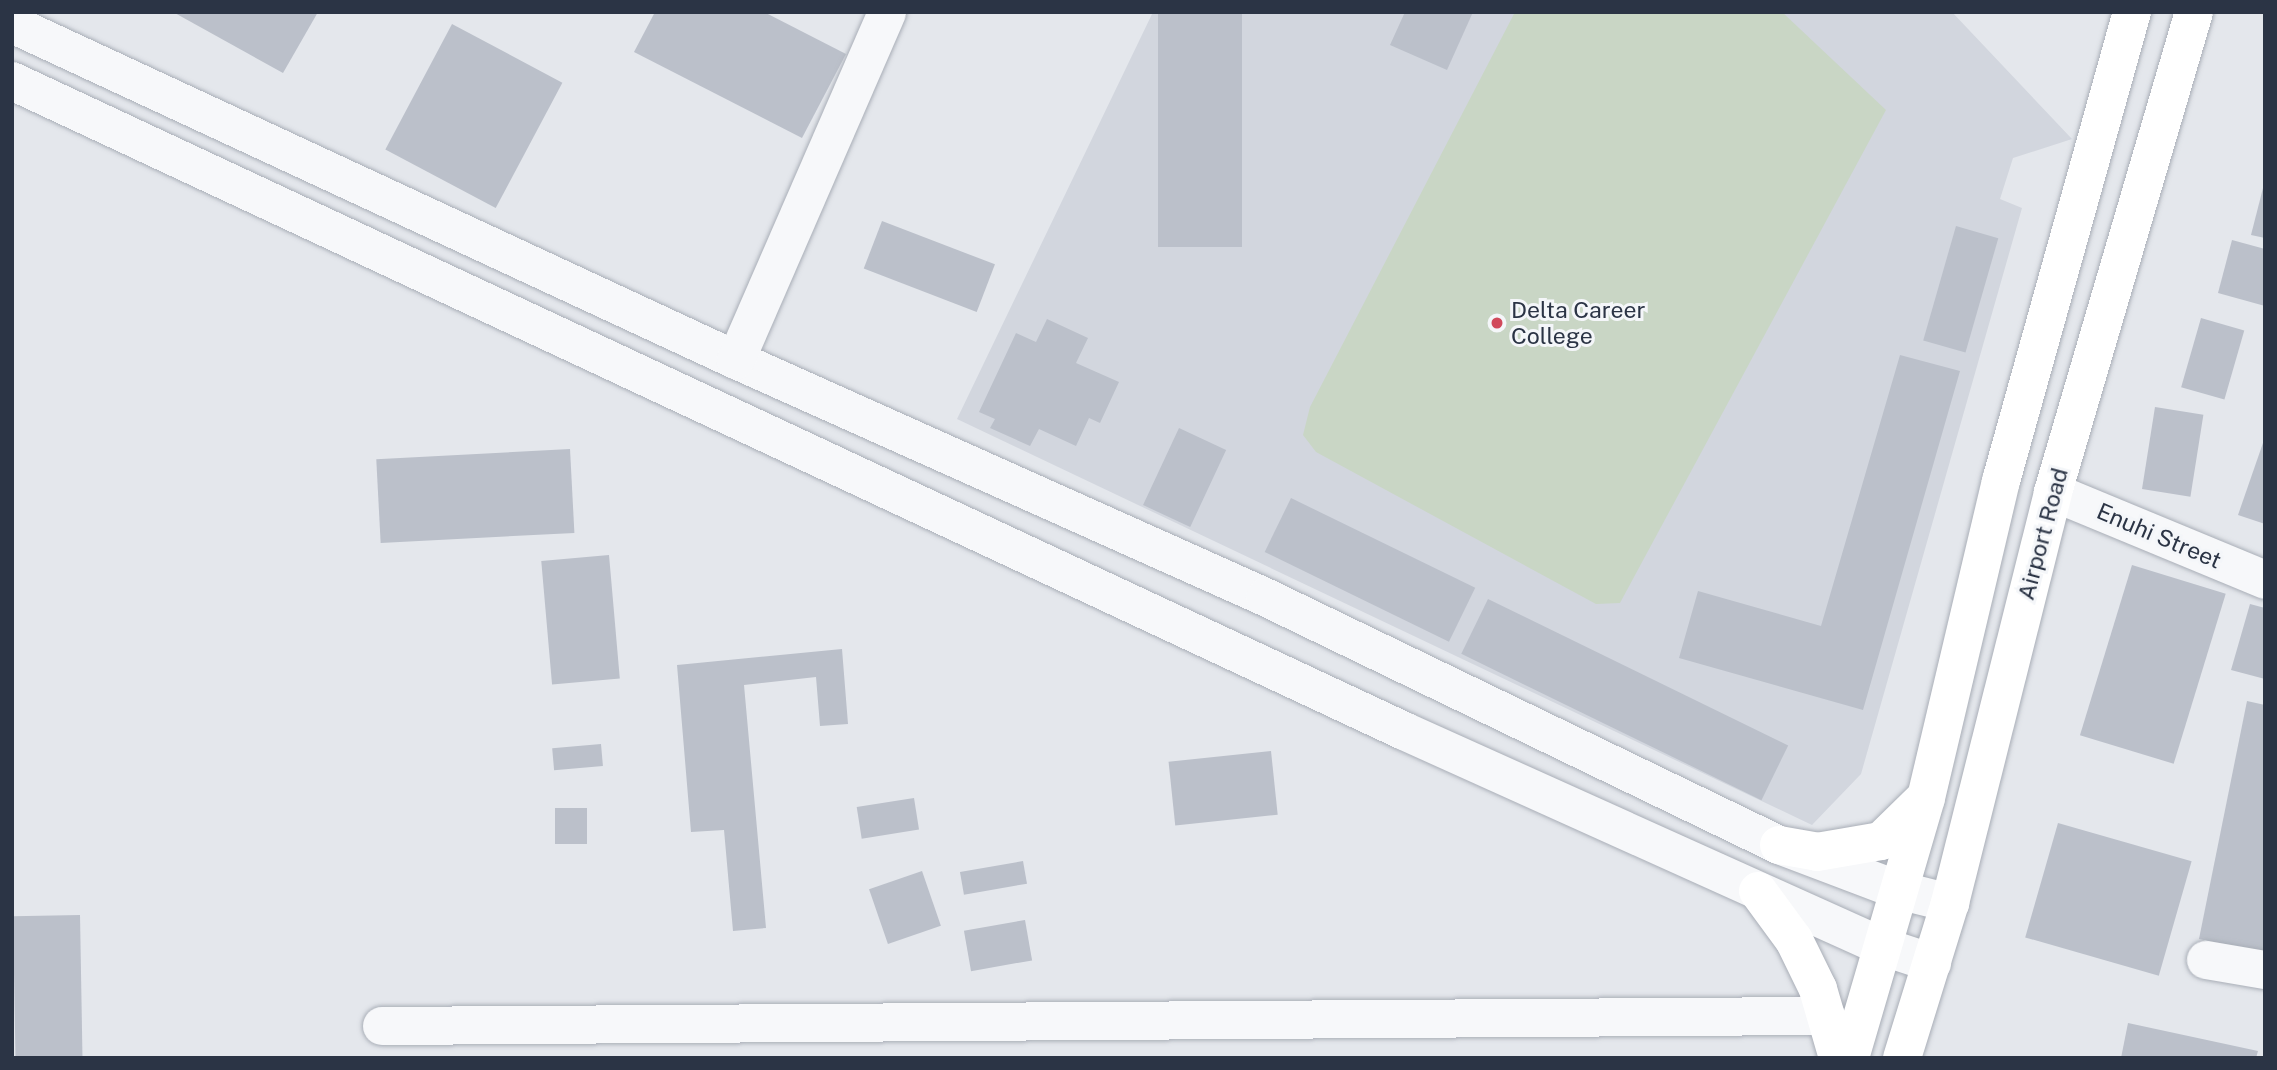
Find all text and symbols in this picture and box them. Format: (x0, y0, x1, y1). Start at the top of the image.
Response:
place label: Delta Career College (1511, 296, 1646, 350)
marker: Delta Career College (1489, 315, 1505, 331)
street label: Airport Road (2012, 465, 2074, 603)
street label: Enuhi Street (2093, 497, 2225, 575)

